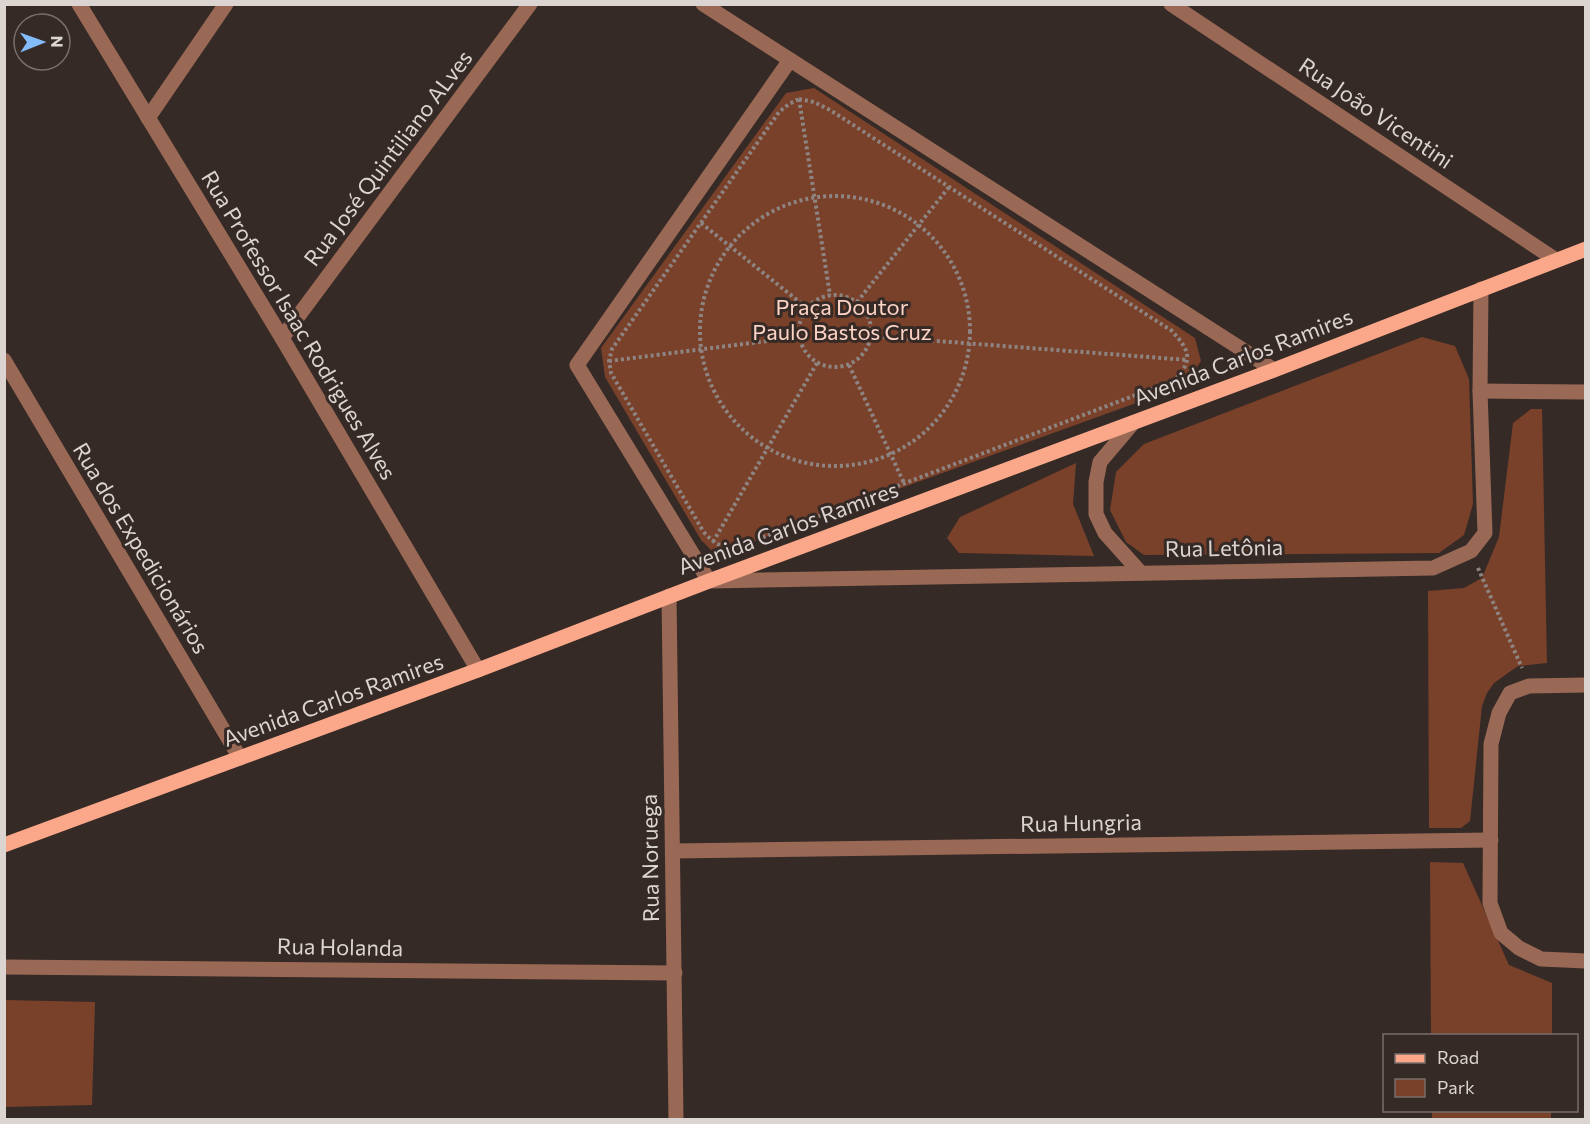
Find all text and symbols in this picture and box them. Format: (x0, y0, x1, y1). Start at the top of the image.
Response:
north arrow (12, 12, 72, 72)
text: N (48, 36, 67, 48)
street label: Rua José Quintiliano ALves (298, 44, 478, 271)
street label: Rua João Vicentini (1294, 51, 1458, 174)
street label: Rua Professor Isaac Rodrigues Alves (196, 165, 403, 484)
park label: Praça Doutor Paulo Bastos Cruz (752, 293, 932, 345)
street label: Avenida Carlos Ramires (1129, 302, 1356, 411)
street label: Rua dos Expedicionários (68, 437, 215, 658)
street label: Avenida Carlos Ramires (674, 475, 902, 580)
street label: Rua Letônia (1165, 533, 1283, 562)
street label: Avenida Carlos Ramires (219, 647, 447, 752)
street label: Rua Noruega (635, 794, 664, 922)
street label: Rua Hungria (1020, 808, 1142, 837)
street label: Rua Holanda (277, 932, 403, 961)
legend (1383, 1034, 1578, 1112)
text: Road (1437, 1046, 1479, 1068)
text: Park (1437, 1076, 1475, 1098)

